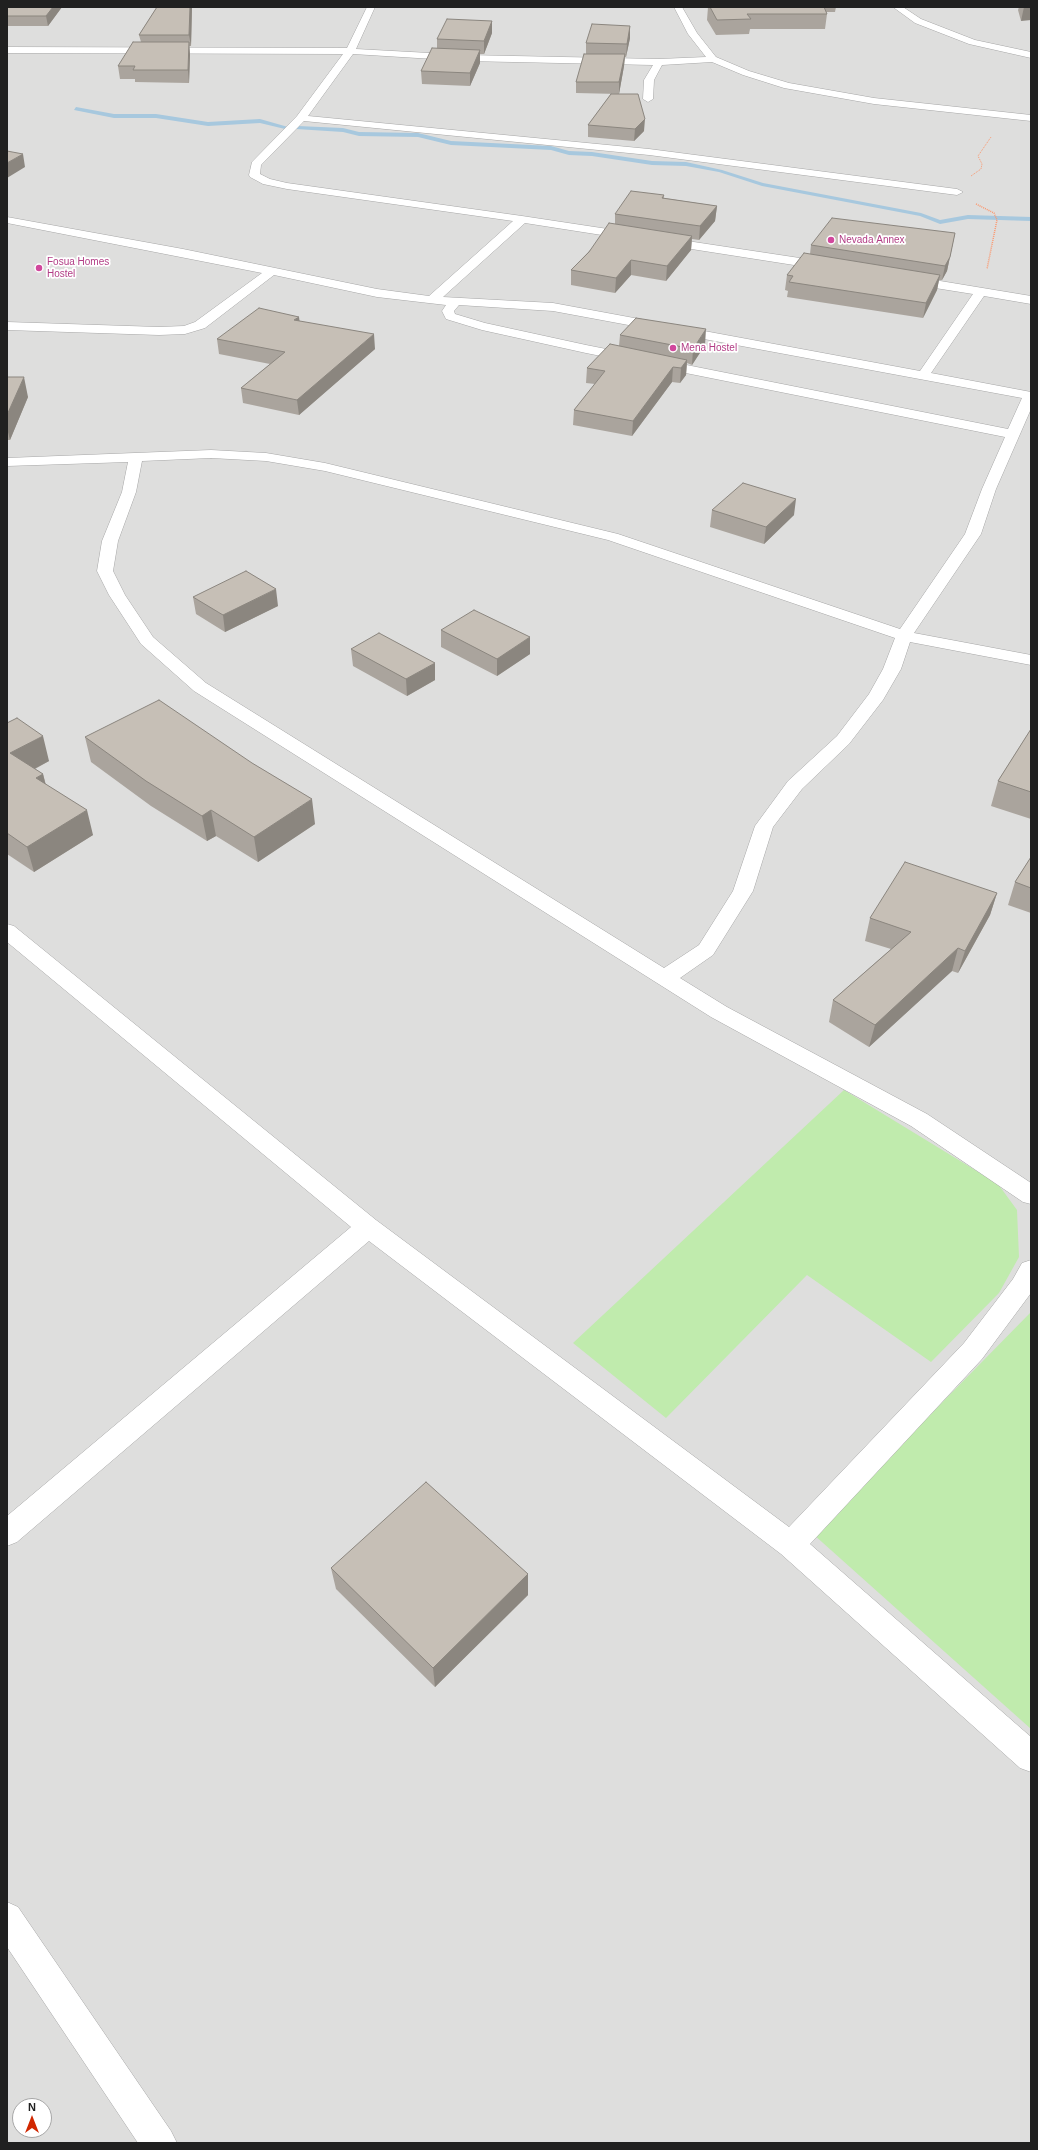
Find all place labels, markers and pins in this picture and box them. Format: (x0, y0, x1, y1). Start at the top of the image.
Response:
place label: Nevada Annex (839, 234, 905, 246)
marker: Nevada Annex (826, 235, 836, 245)
place label: Fosua Homes Hostel (47, 256, 109, 280)
marker: Fosua Homes Hostel (34, 263, 44, 273)
place label: Mena Hostel (681, 342, 737, 354)
marker: Mena Hostel (668, 343, 678, 353)

